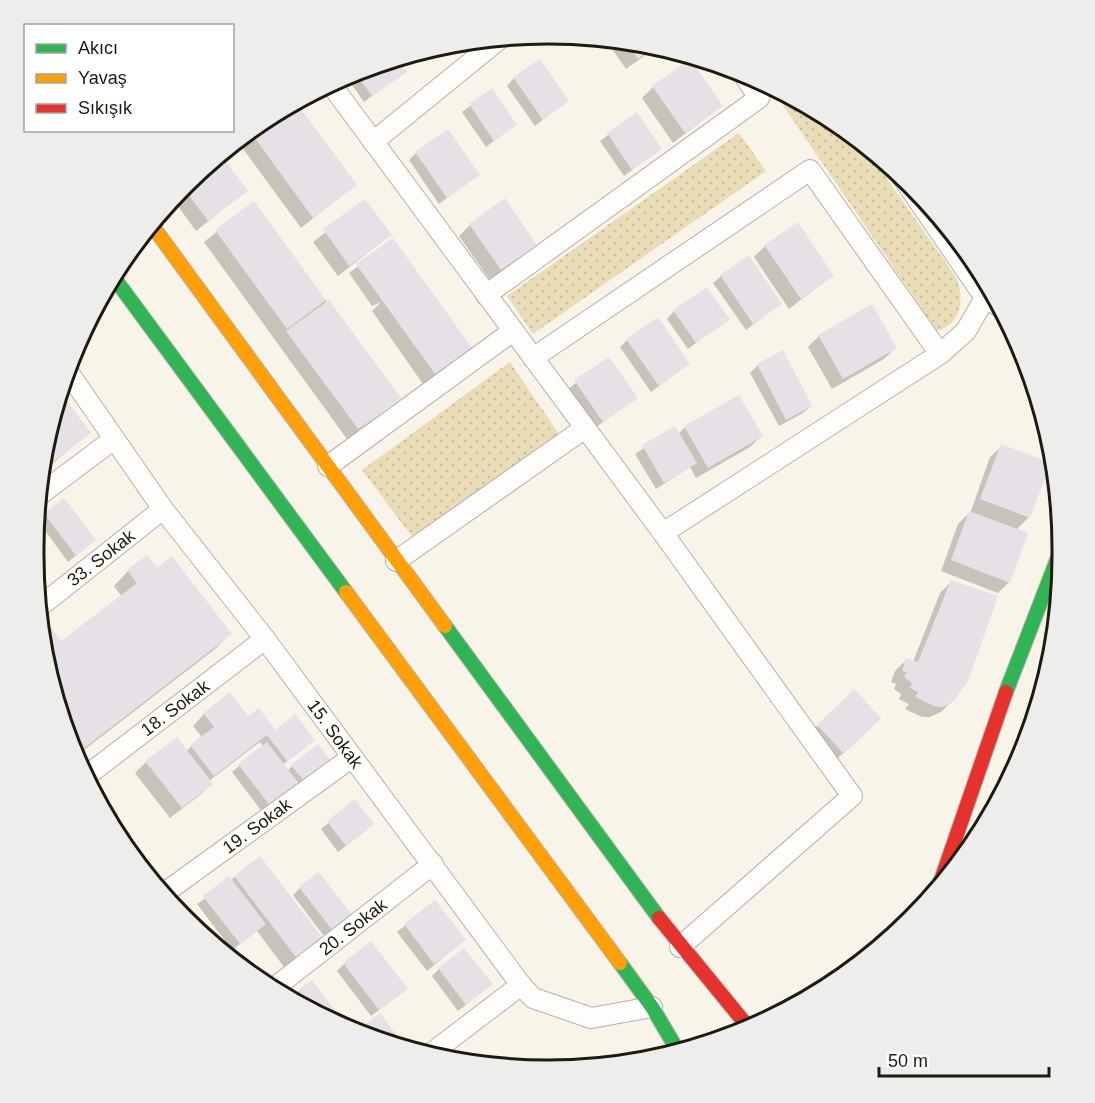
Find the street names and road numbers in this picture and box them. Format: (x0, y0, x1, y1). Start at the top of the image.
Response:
street label: 33. Sokak (63, 525, 139, 591)
street label: 18. Sokak (137, 675, 214, 740)
street label: 15. Sokak (303, 696, 367, 773)
street label: 19. Sokak (219, 794, 296, 858)
street label: 20. Sokak (315, 894, 391, 960)

